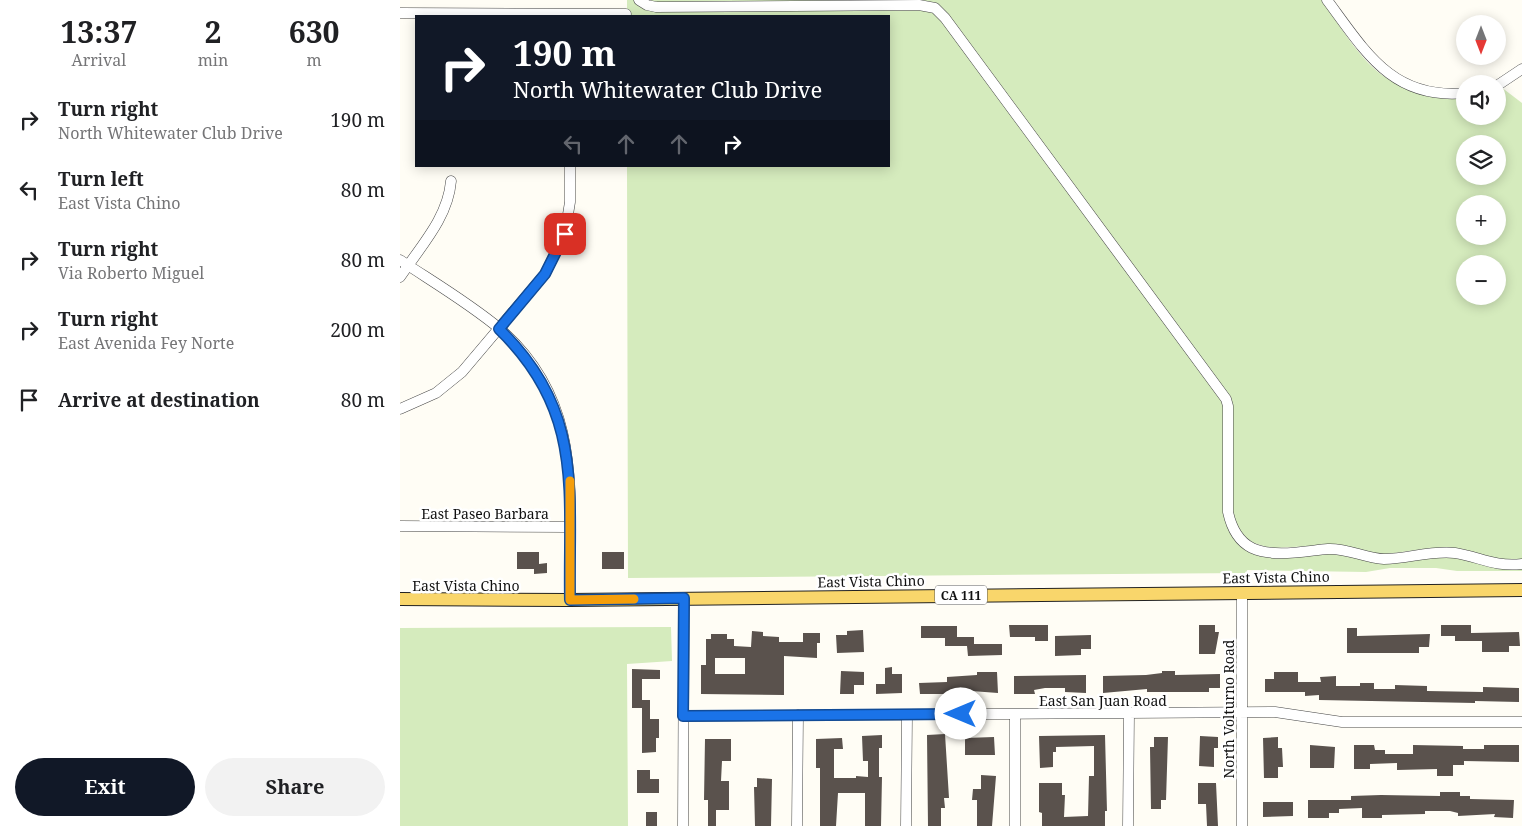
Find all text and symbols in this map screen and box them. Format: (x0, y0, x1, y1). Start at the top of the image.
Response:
text: 13:37 (60, 11, 137, 52)
text: 2 (205, 11, 221, 52)
text: 630 (289, 11, 340, 52)
north arrow (1456, 15, 1506, 65)
map controls (1456, 15, 1506, 305)
text: 190 m (513, 29, 616, 76)
icon: right (430, 35, 495, 100)
text: Arrival (72, 49, 126, 71)
text: min (198, 49, 228, 71)
text: m (307, 49, 322, 71)
text: North Whitewater Club Drive (513, 74, 822, 104)
button: sound (1456, 75, 1506, 125)
text: Turn right (58, 96, 158, 122)
icon: right (15, 106, 43, 134)
text: 190 m (330, 107, 385, 133)
text: North Whitewater Club Drive (58, 122, 283, 144)
icon: left (559, 130, 587, 158)
icon: ahead (612, 130, 640, 158)
icon: ahead (665, 130, 693, 158)
icon: right (718, 130, 746, 158)
button: layers (1456, 135, 1506, 185)
text: Turn left (58, 166, 144, 192)
icon: left (15, 176, 43, 204)
text: 80 m (341, 177, 385, 203)
text: East Vista Chino (58, 192, 181, 214)
button: + (1456, 195, 1506, 245)
pin (544, 213, 586, 255)
icon: arrive (551, 220, 579, 248)
text: Turn right (58, 236, 158, 262)
icon: right (15, 246, 43, 274)
text: 80 m (341, 247, 385, 273)
button: − (1456, 255, 1506, 305)
text: Via Roberto Miguel (58, 262, 204, 284)
text: Turn right (58, 306, 158, 332)
icon: right (15, 316, 43, 344)
text: 200 m (330, 317, 385, 343)
text: East Avenida Fey Norte (58, 332, 234, 354)
icon: arrive (15, 386, 43, 414)
text: Arrive at destination (58, 387, 260, 413)
text: 80 m (341, 387, 385, 413)
street label: East Paseo Barbara (421, 504, 549, 523)
street label: East Vista Chino (1222, 567, 1330, 587)
street label: East Vista Chino (817, 571, 925, 591)
street label: East Vista Chino (412, 576, 520, 595)
road number: CA 111 (935, 586, 987, 604)
street label: North Volturno Road (1219, 639, 1238, 778)
position arrow (934, 687, 986, 739)
street label: East San Juan Road (1039, 691, 1167, 710)
button: Exit (15, 758, 195, 816)
button: Share (205, 758, 385, 816)

